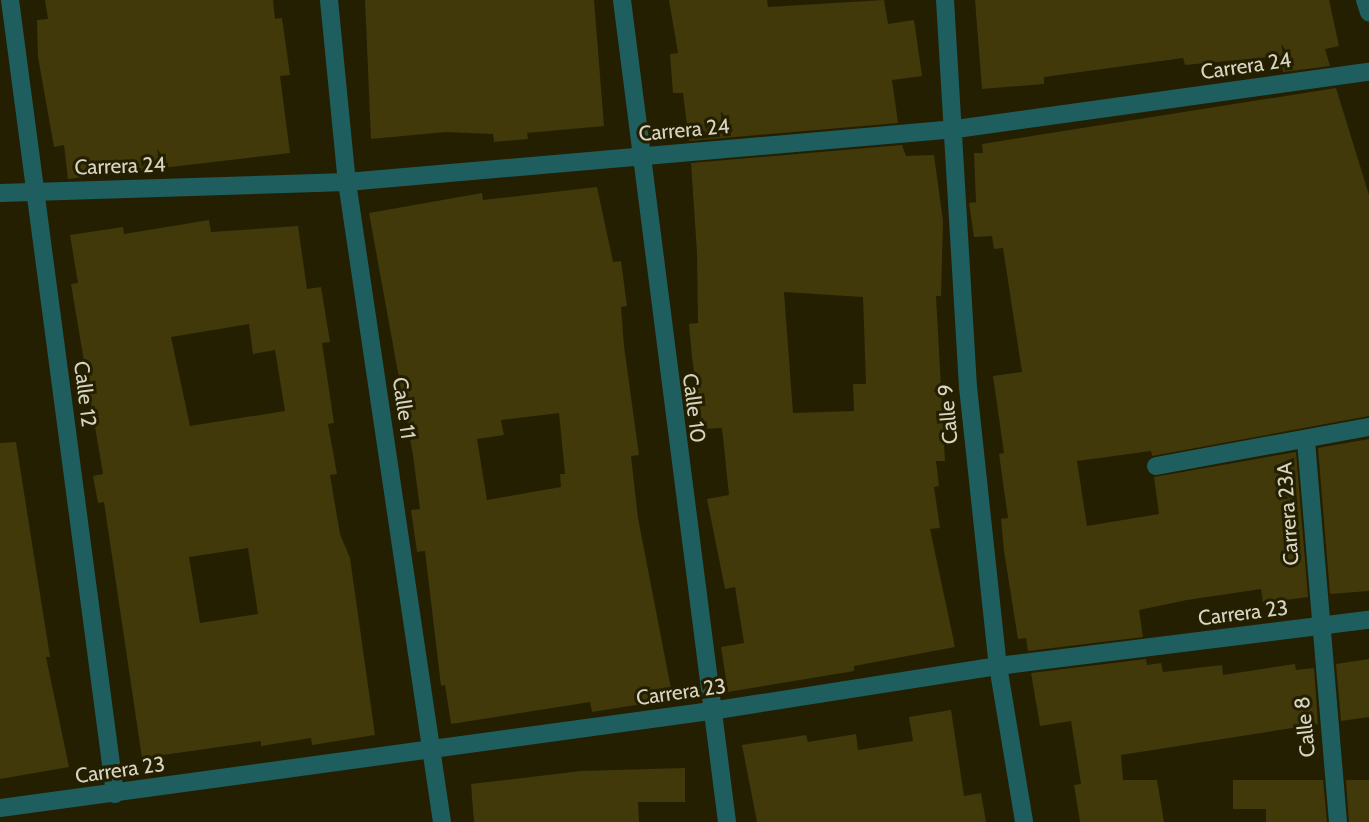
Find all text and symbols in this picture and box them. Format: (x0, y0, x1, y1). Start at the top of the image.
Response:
street label: Carrera 24 (1199, 47, 1293, 85)
street label: Carrera 24 (637, 113, 731, 147)
street label: Carrera 24 (74, 152, 166, 180)
street label: Calle 12 (68, 360, 102, 428)
street label: Calle 10 (677, 372, 711, 444)
street label: Calle 11 (387, 376, 421, 440)
street label: Calle 9 (933, 383, 963, 445)
street label: Carrera 23A (1272, 462, 1304, 566)
street label: Carrera 23 (1197, 595, 1289, 631)
street label: Carrera 23 (634, 673, 728, 711)
street label: Calle 8 (1289, 695, 1321, 759)
street label: Carrera 23 (73, 751, 167, 789)

